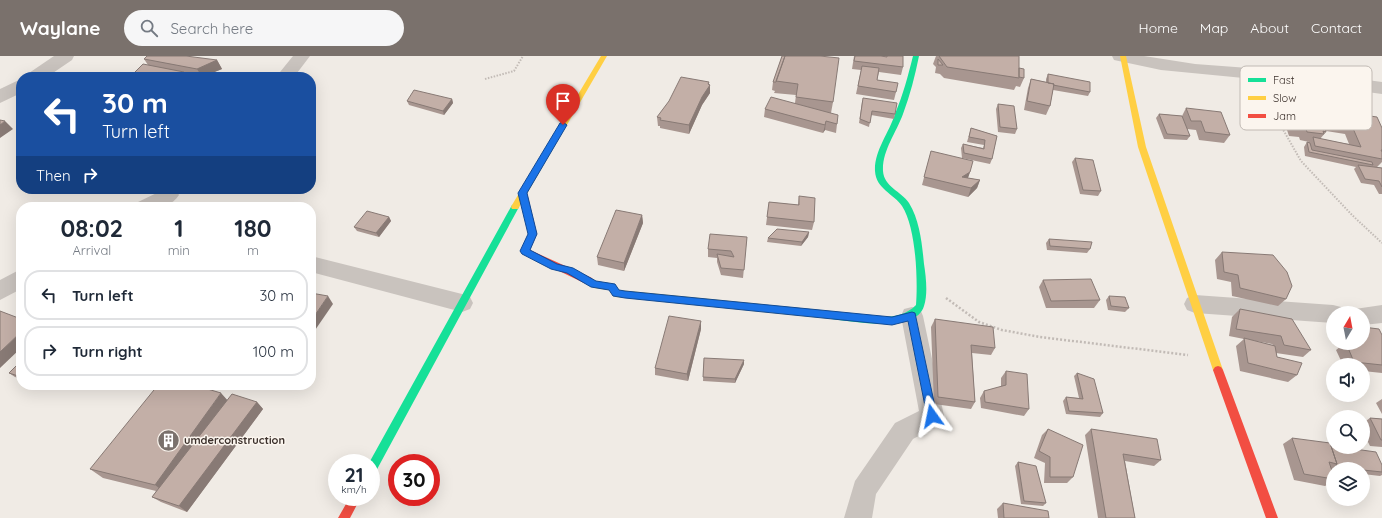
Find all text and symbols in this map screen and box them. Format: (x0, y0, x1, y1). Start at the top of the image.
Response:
search box (124, 10, 404, 46)
text: Waylane (20, 16, 100, 40)
icon: search (138, 17, 160, 39)
text: Search here (170, 19, 253, 38)
text: Home (1139, 19, 1178, 37)
text: Map (1200, 19, 1228, 37)
text: About (1250, 19, 1289, 37)
text: Contact (1311, 19, 1362, 37)
legend (1240, 66, 1372, 130)
text: Fast (1273, 73, 1295, 87)
pin (546, 84, 580, 125)
text: 30 m (102, 85, 168, 120)
icon: left (36, 88, 88, 140)
icon: arrive (552, 90, 574, 112)
text: Slow (1273, 91, 1297, 105)
text: Jam (1273, 109, 1296, 123)
text: Turn left (102, 120, 170, 143)
icon: right (79, 164, 101, 186)
text: Then (36, 166, 71, 185)
text: 08:02 (60, 213, 123, 243)
text: 1 (174, 213, 183, 243)
text: 180 (234, 213, 272, 243)
text: Arrival (72, 242, 111, 258)
text: min (168, 242, 190, 258)
text: m (247, 242, 259, 258)
icon: left (38, 284, 60, 306)
text: Turn left (72, 286, 134, 305)
text: 30 m (259, 286, 294, 305)
north arrow (1326, 306, 1370, 350)
map controls (1326, 306, 1370, 506)
icon: right (38, 340, 60, 362)
text: Turn right (72, 342, 143, 361)
text: 100 m (253, 342, 294, 361)
button: sound (1326, 358, 1370, 402)
position arrow (911, 395, 953, 437)
button: search (1326, 410, 1370, 454)
building icon: umderconstruction (155, 427, 181, 453)
place label: umderconstruction (184, 433, 285, 447)
speed limit sign: 30 (388, 454, 440, 506)
text: 21 (344, 462, 364, 487)
button: layers (1326, 462, 1370, 506)
text: km/h (341, 483, 367, 496)

